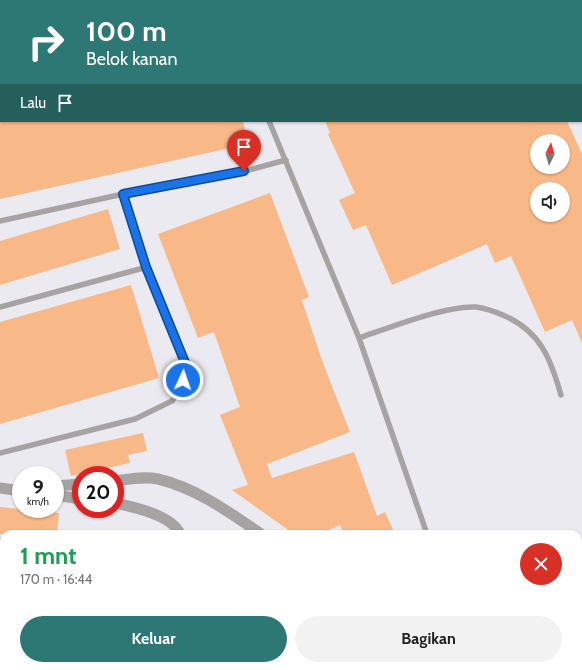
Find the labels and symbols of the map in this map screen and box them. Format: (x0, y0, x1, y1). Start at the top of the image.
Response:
pin (227, 130, 261, 171)
north arrow (530, 134, 570, 174)
position arrow (162, 359, 204, 401)
speed limit sign: 20 (72, 466, 124, 518)

